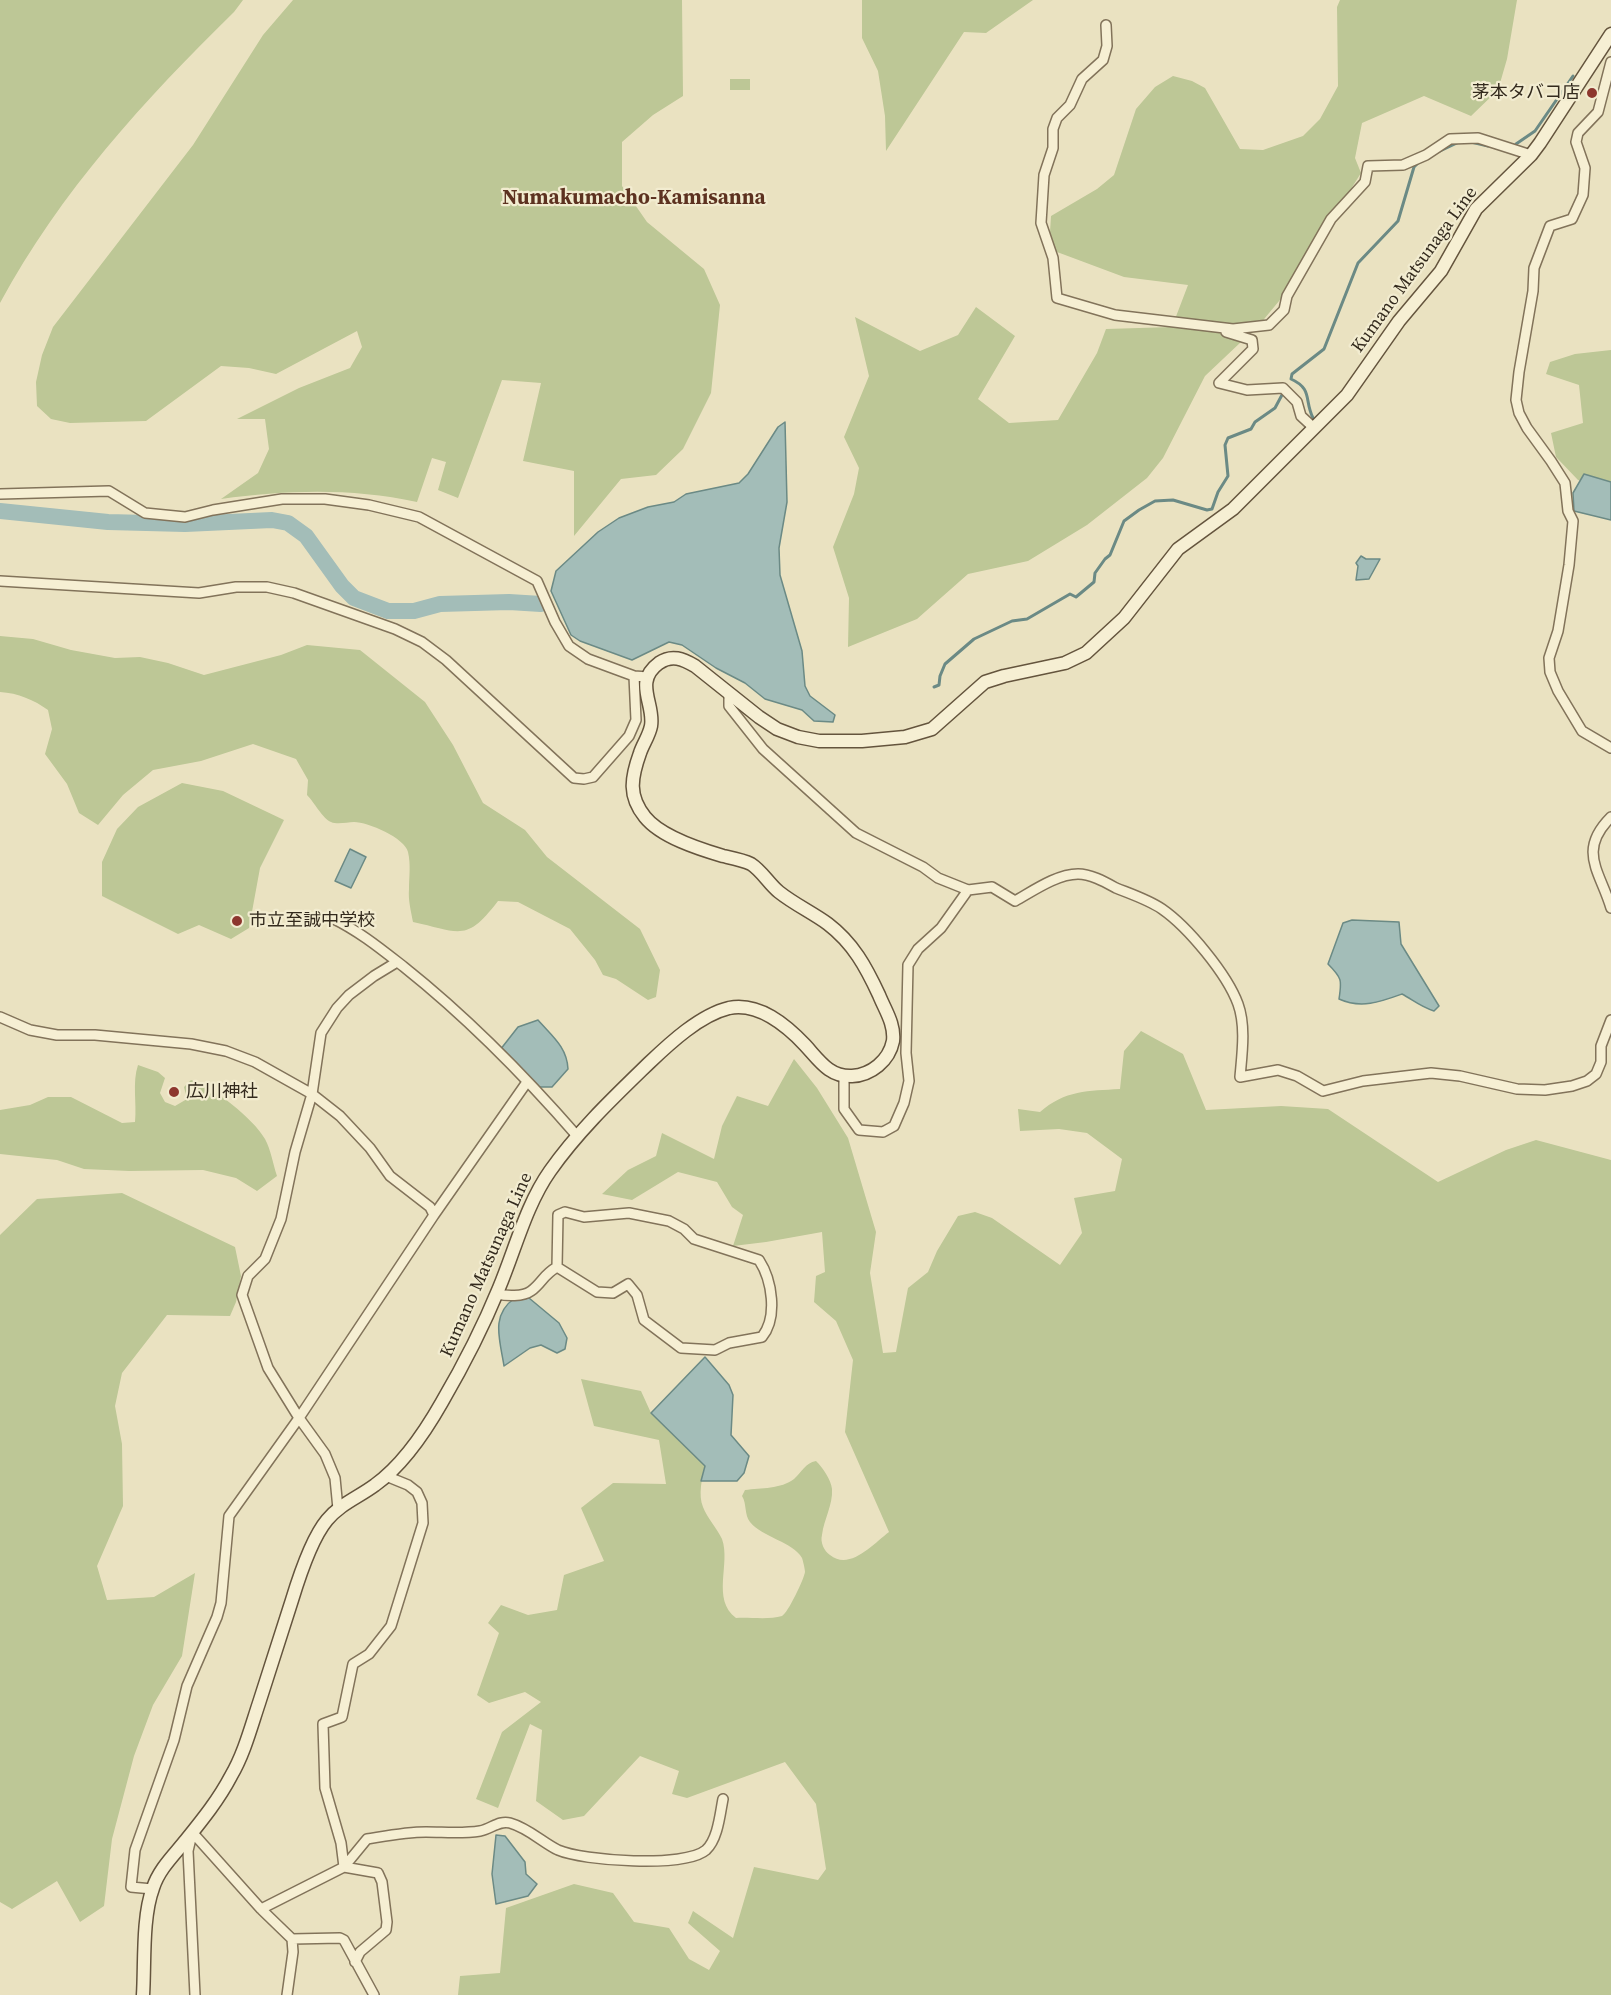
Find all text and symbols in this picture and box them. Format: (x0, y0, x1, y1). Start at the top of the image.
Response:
place label: 茅本タバコ店 (1472, 82, 1580, 104)
marker: 茅本タバコ店 (1585, 86, 1599, 100)
street label: Kumano Matsunaga Line (1347, 183, 1483, 357)
district label: Numakumacho-Kamisanna (502, 186, 766, 212)
place label: 市立至誠中学校 (249, 910, 375, 932)
marker: 市立至誠中学校 (230, 914, 244, 928)
place label: 広川神社 (186, 1081, 258, 1103)
marker: 広川神社 (167, 1085, 181, 1099)
street label: Kumano Matsunaga Line (436, 1169, 538, 1361)

